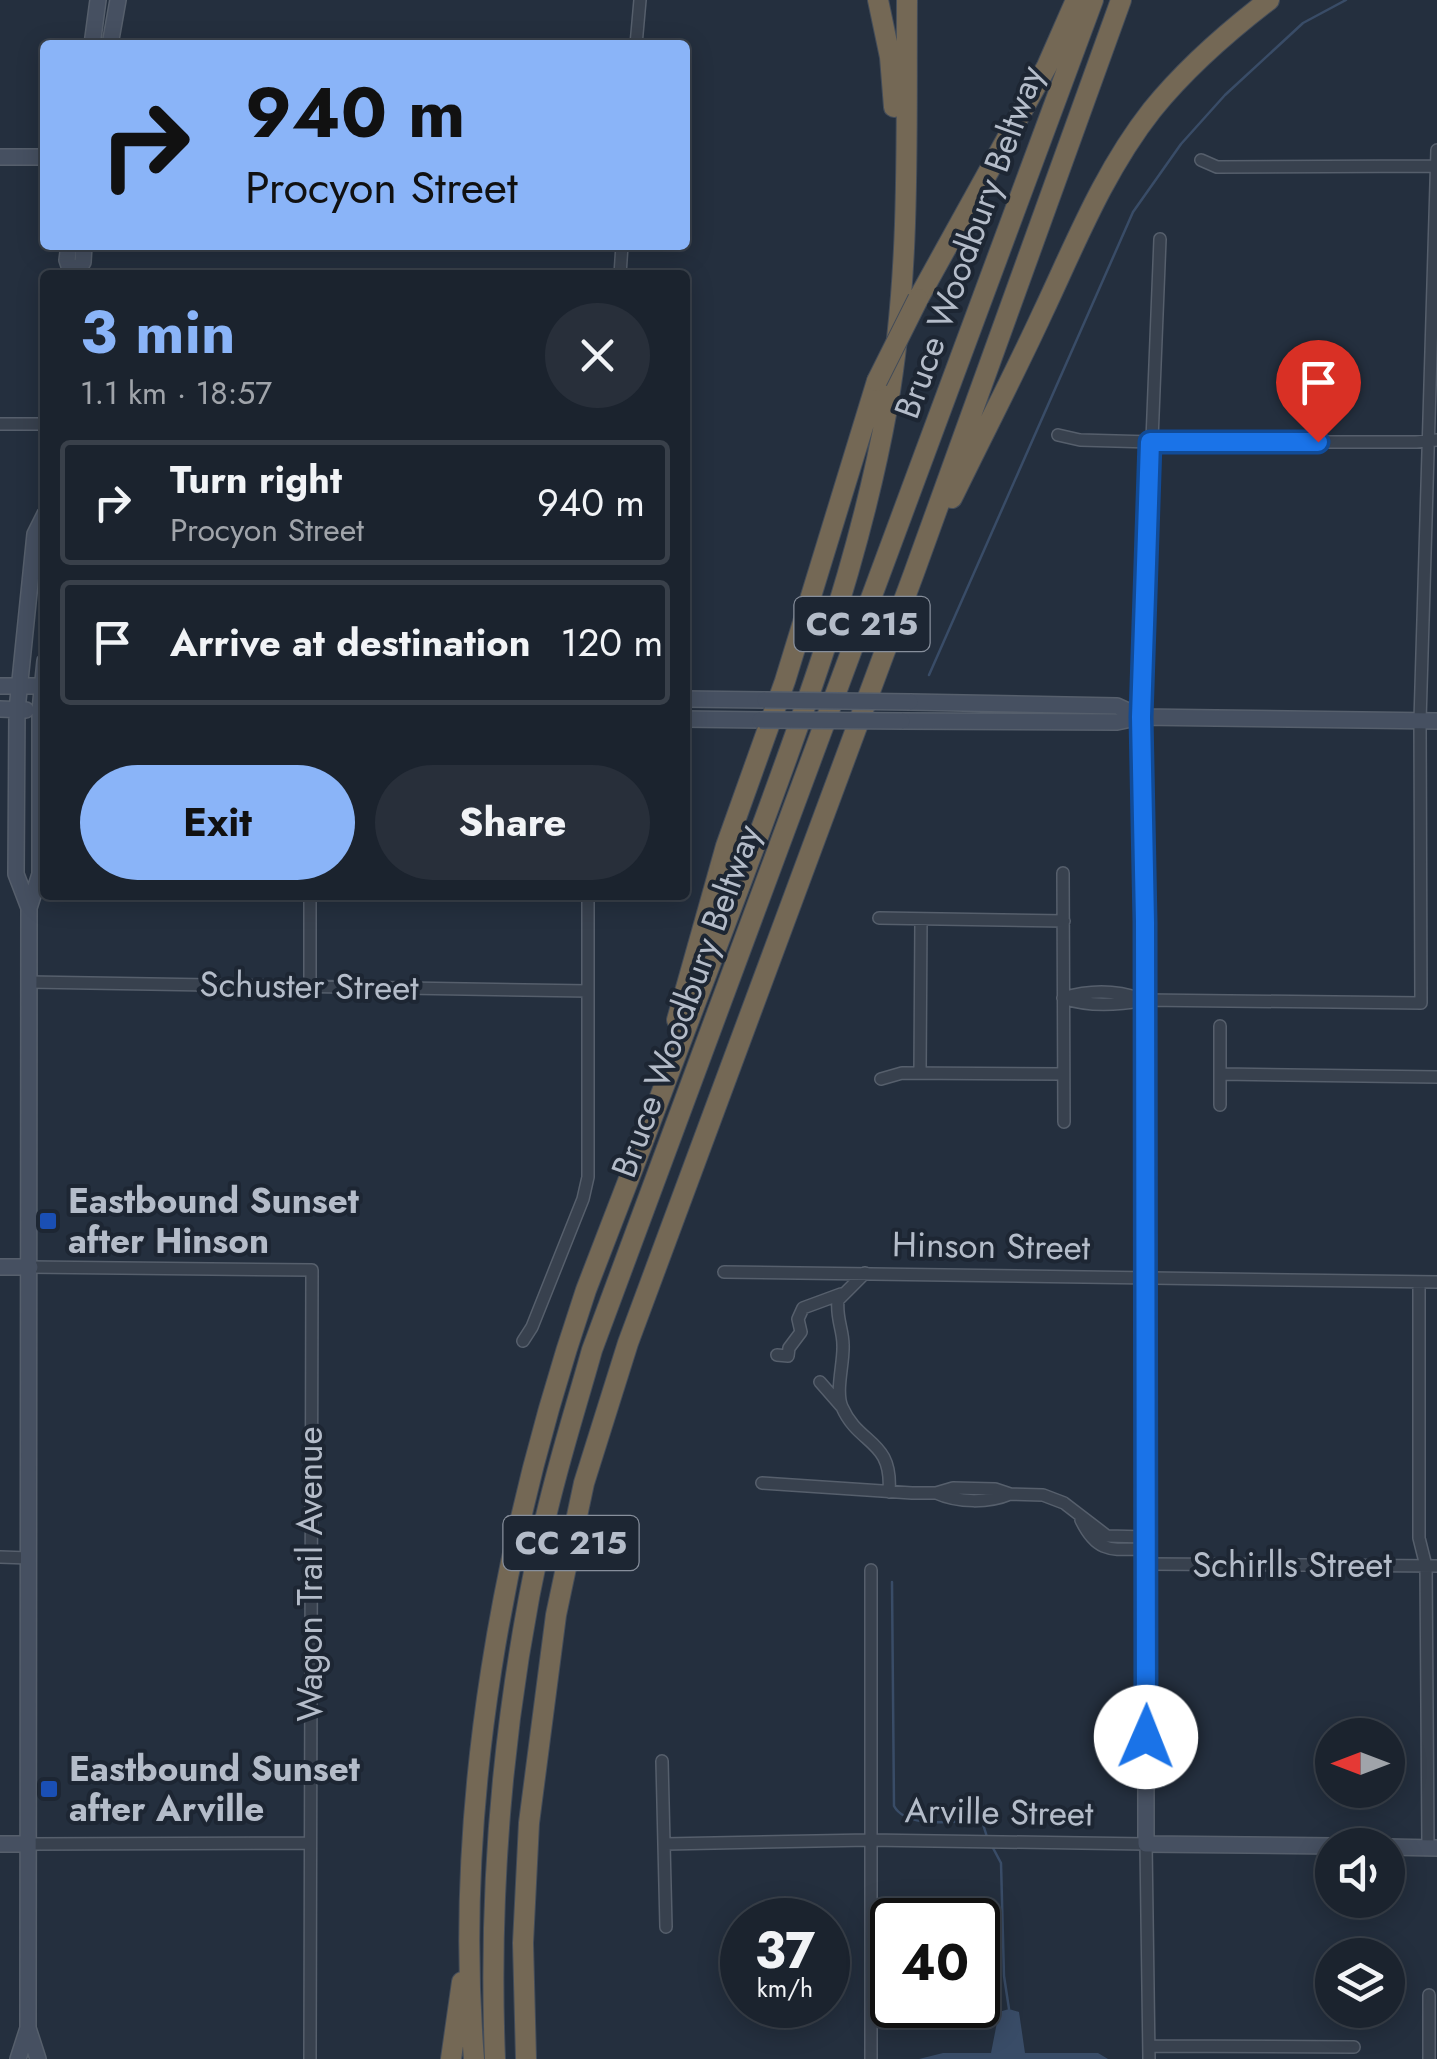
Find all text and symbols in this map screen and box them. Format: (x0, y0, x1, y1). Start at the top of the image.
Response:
street label: Bruce Woodbury Beltway (882, 58, 1056, 425)
text: 940 m (245, 62, 465, 163)
icon: right (80, 80, 210, 210)
text: Procyon Street (245, 155, 518, 220)
text: 3 min (80, 289, 236, 376)
button: close (545, 303, 650, 408)
pin (1276, 340, 1361, 443)
icon: arrive (1291, 355, 1346, 410)
text: 1.1 km · 18:57 (80, 370, 272, 416)
text: Turn right (170, 452, 342, 507)
icon: right (85, 475, 140, 530)
text: 940 m (537, 475, 645, 530)
text: Procyon Street (170, 507, 364, 553)
road number: CC 215 (794, 597, 930, 651)
icon: arrive (85, 615, 140, 670)
text: Arrive at destination (170, 615, 531, 670)
text: 120 m (561, 615, 663, 670)
button: Exit (80, 765, 355, 880)
button: Share (375, 765, 650, 880)
street label: Bruce Woodbury Beltway (599, 817, 773, 1184)
street label: Schuster Street (199, 959, 420, 1013)
place label: Eastbound Sunset after Hinson (68, 1176, 359, 1266)
marker: Eastbound Sunset after Hinson (37, 1210, 59, 1232)
street label: Hinson Street (892, 1219, 1091, 1273)
street label: Wagon Trail Avenue (285, 1427, 335, 1721)
road number: CC 215 (504, 1516, 638, 1570)
street label: Schirlls Street (1192, 1540, 1392, 1590)
position arrow (1094, 1685, 1198, 1789)
north arrow (1315, 1718, 1405, 1808)
map controls (1315, 1718, 1405, 2028)
place label: Eastbound Sunset after Arville (69, 1744, 360, 1834)
marker: Eastbound Sunset after Arville (38, 1778, 60, 1800)
street label: Arville Street (904, 1785, 1094, 1839)
button: sound (1315, 1828, 1405, 1918)
speed limit sign: 40 (870, 1898, 1000, 2028)
text: 37 (755, 1914, 815, 1987)
button: layers (1315, 1938, 1405, 2028)
text: km/h (757, 1970, 813, 2006)

